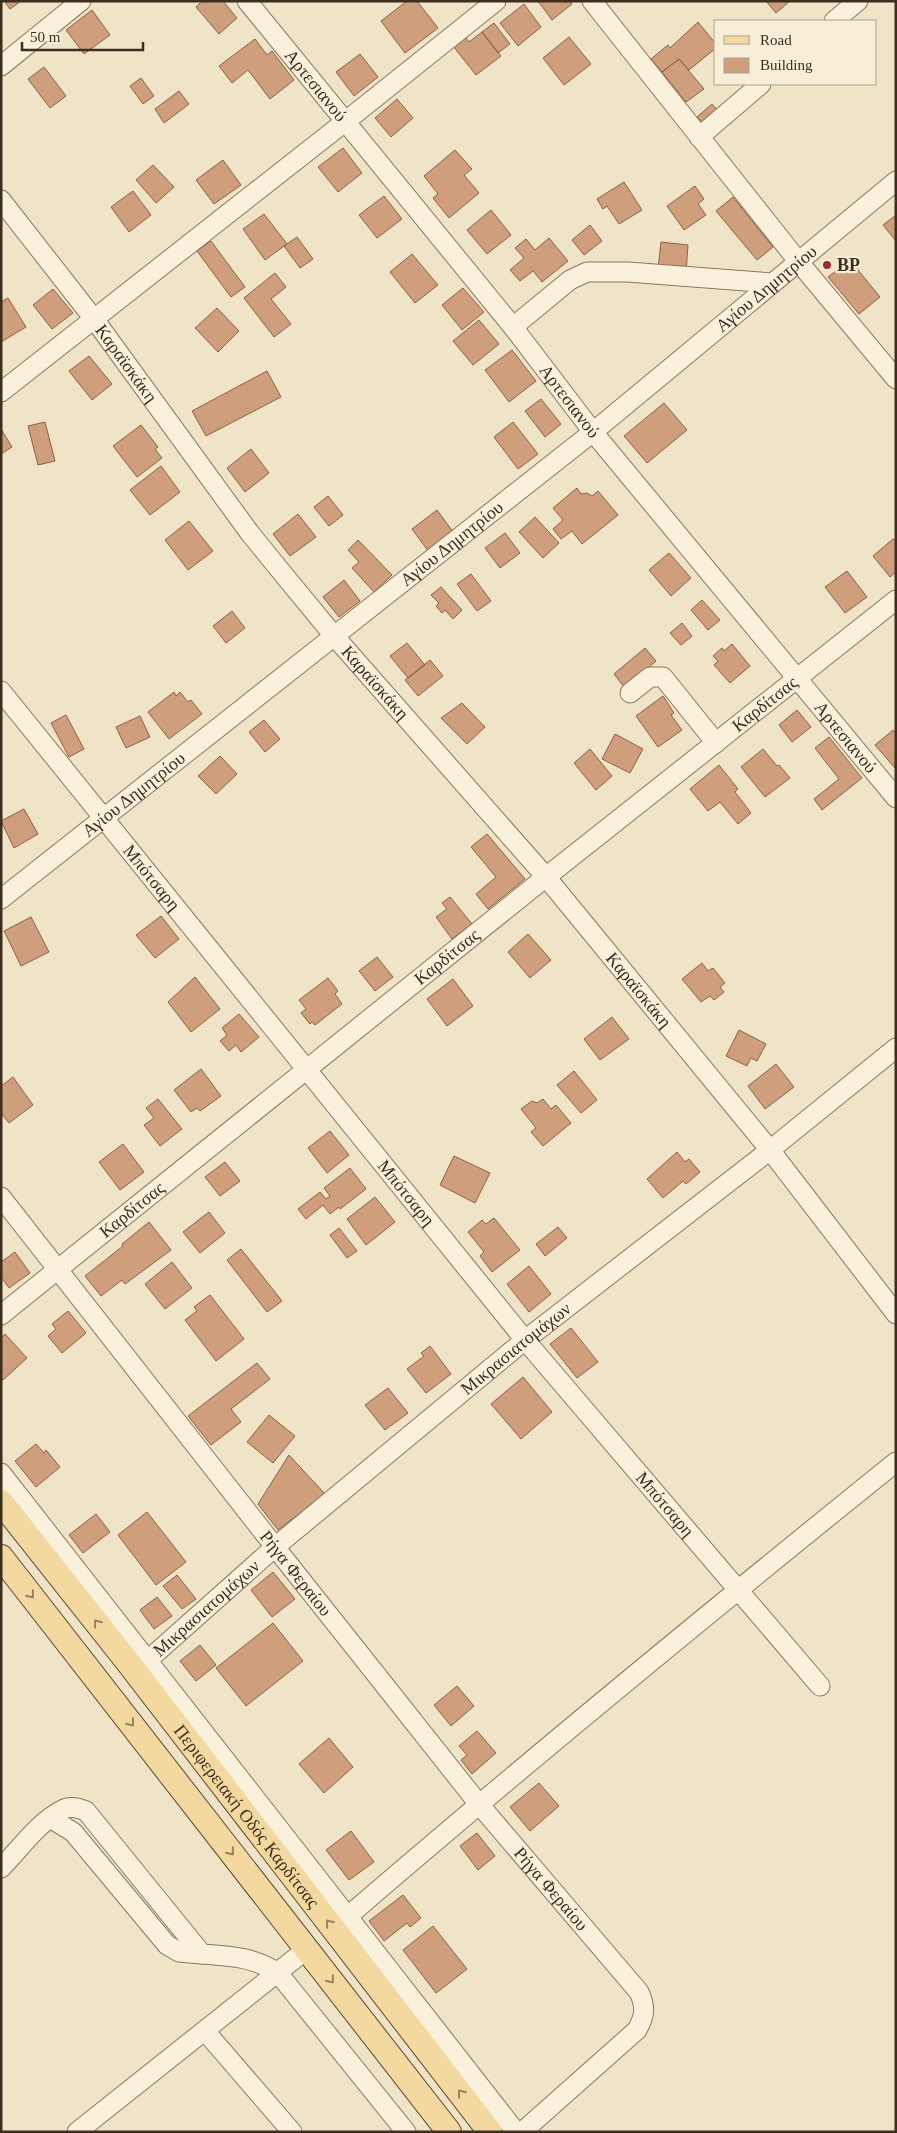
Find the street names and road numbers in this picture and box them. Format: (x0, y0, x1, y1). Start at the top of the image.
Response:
street label: Αρτεσιανού (281, 45, 351, 125)
street label: Αγίου Δημητρίου (712, 241, 821, 336)
street label: Καραϊσκάκη (91, 321, 161, 406)
street label: Αρτεσιανού (535, 361, 604, 442)
street label: Αγίου Δημητρίου (396, 497, 507, 590)
street label: Καραϊσκάκη (337, 642, 413, 724)
street label: Καρδίτσας (728, 672, 801, 736)
street label: Αρτεσιανού (810, 697, 881, 777)
street label: Αγίου Δημητρίου (78, 748, 189, 841)
street label: Μπότσαρη (119, 841, 184, 915)
street label: Καρδίτσας (410, 925, 483, 989)
street label: Καραϊσκάκη (602, 948, 676, 1032)
street label: Μπότσαρη (374, 1156, 439, 1230)
street label: Καρδίτσας (95, 1178, 168, 1242)
street label: Μικρασιατομάχων (457, 1298, 575, 1399)
street label: Μπότσαρη (632, 1468, 698, 1541)
street label: Ρήγα Φεραίου (256, 1527, 336, 1620)
street label: Μικρασιατομάχων (149, 1556, 263, 1661)
street label: Περιφερειακή Οδός Καρδίτσας (170, 1721, 324, 1912)
street label: Ρήγα Φεραίου (510, 1843, 592, 1935)

